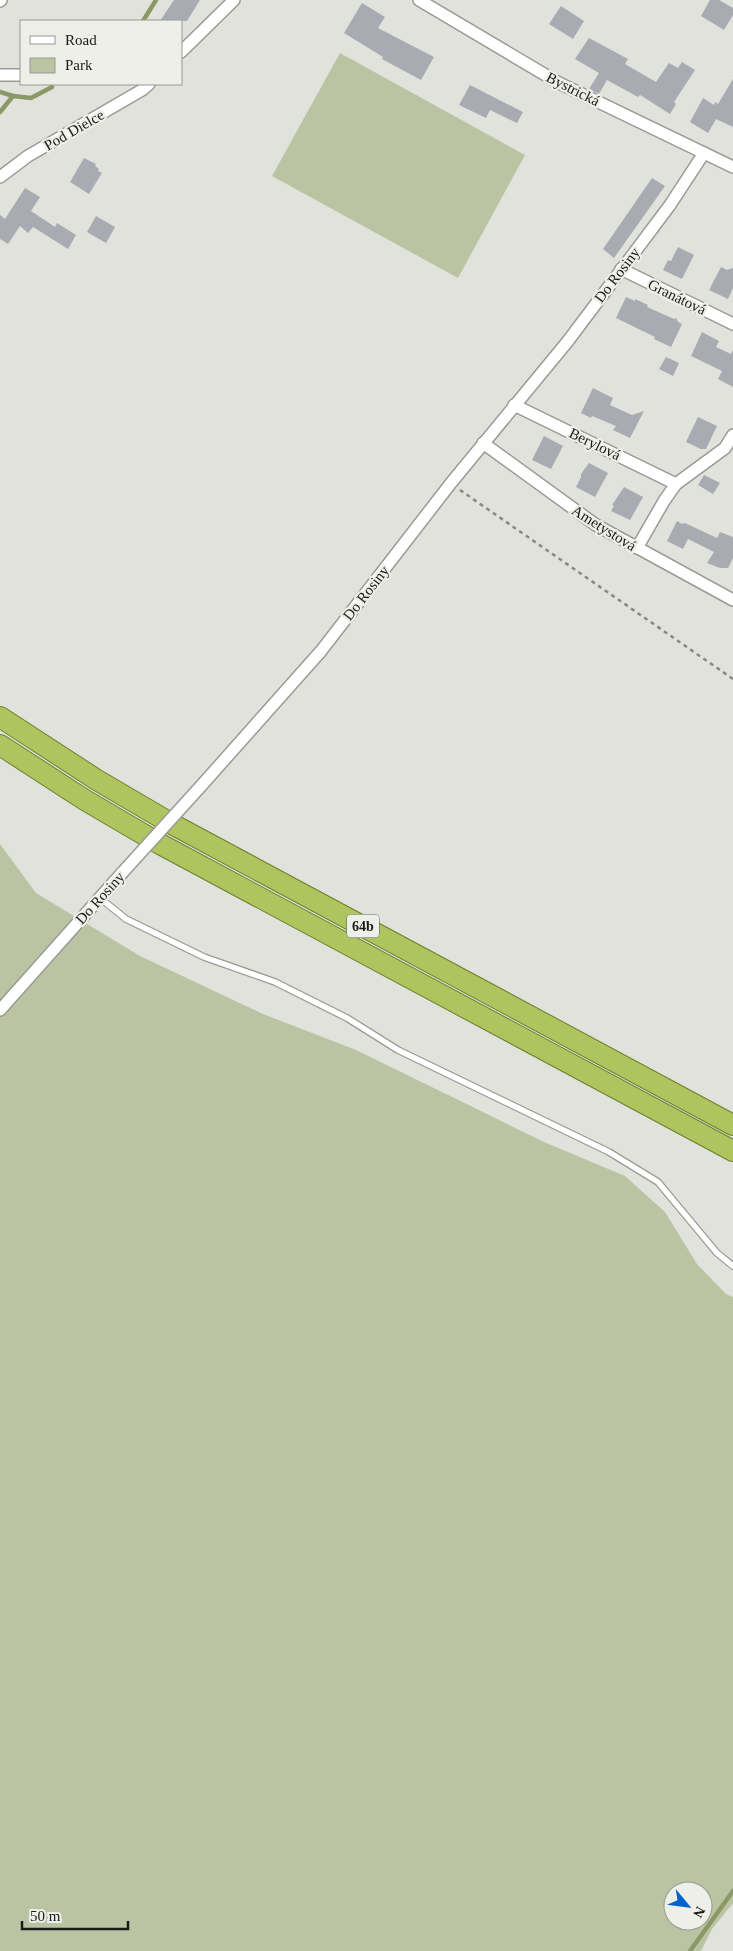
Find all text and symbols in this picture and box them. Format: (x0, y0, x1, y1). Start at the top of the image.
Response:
legend (20, 20, 182, 85)
text: Road (65, 32, 97, 48)
text: Park (65, 57, 93, 73)
street label: Bystrická (544, 69, 603, 109)
street label: Pod Dielce (41, 106, 107, 153)
street label: Do Rosiny (591, 244, 643, 306)
street label: Granátová (645, 276, 709, 318)
street label: Berylová (567, 425, 624, 463)
street label: Ametystová (569, 502, 639, 554)
street label: Do Rosiny (340, 562, 392, 623)
street label: Do Rosiny (72, 868, 128, 927)
road number: 64b (347, 914, 379, 938)
north arrow (663, 1881, 713, 1931)
scale bar (22, 1898, 129, 1930)
text: N (690, 1904, 708, 1920)
text: 50 m (30, 1908, 61, 1924)

